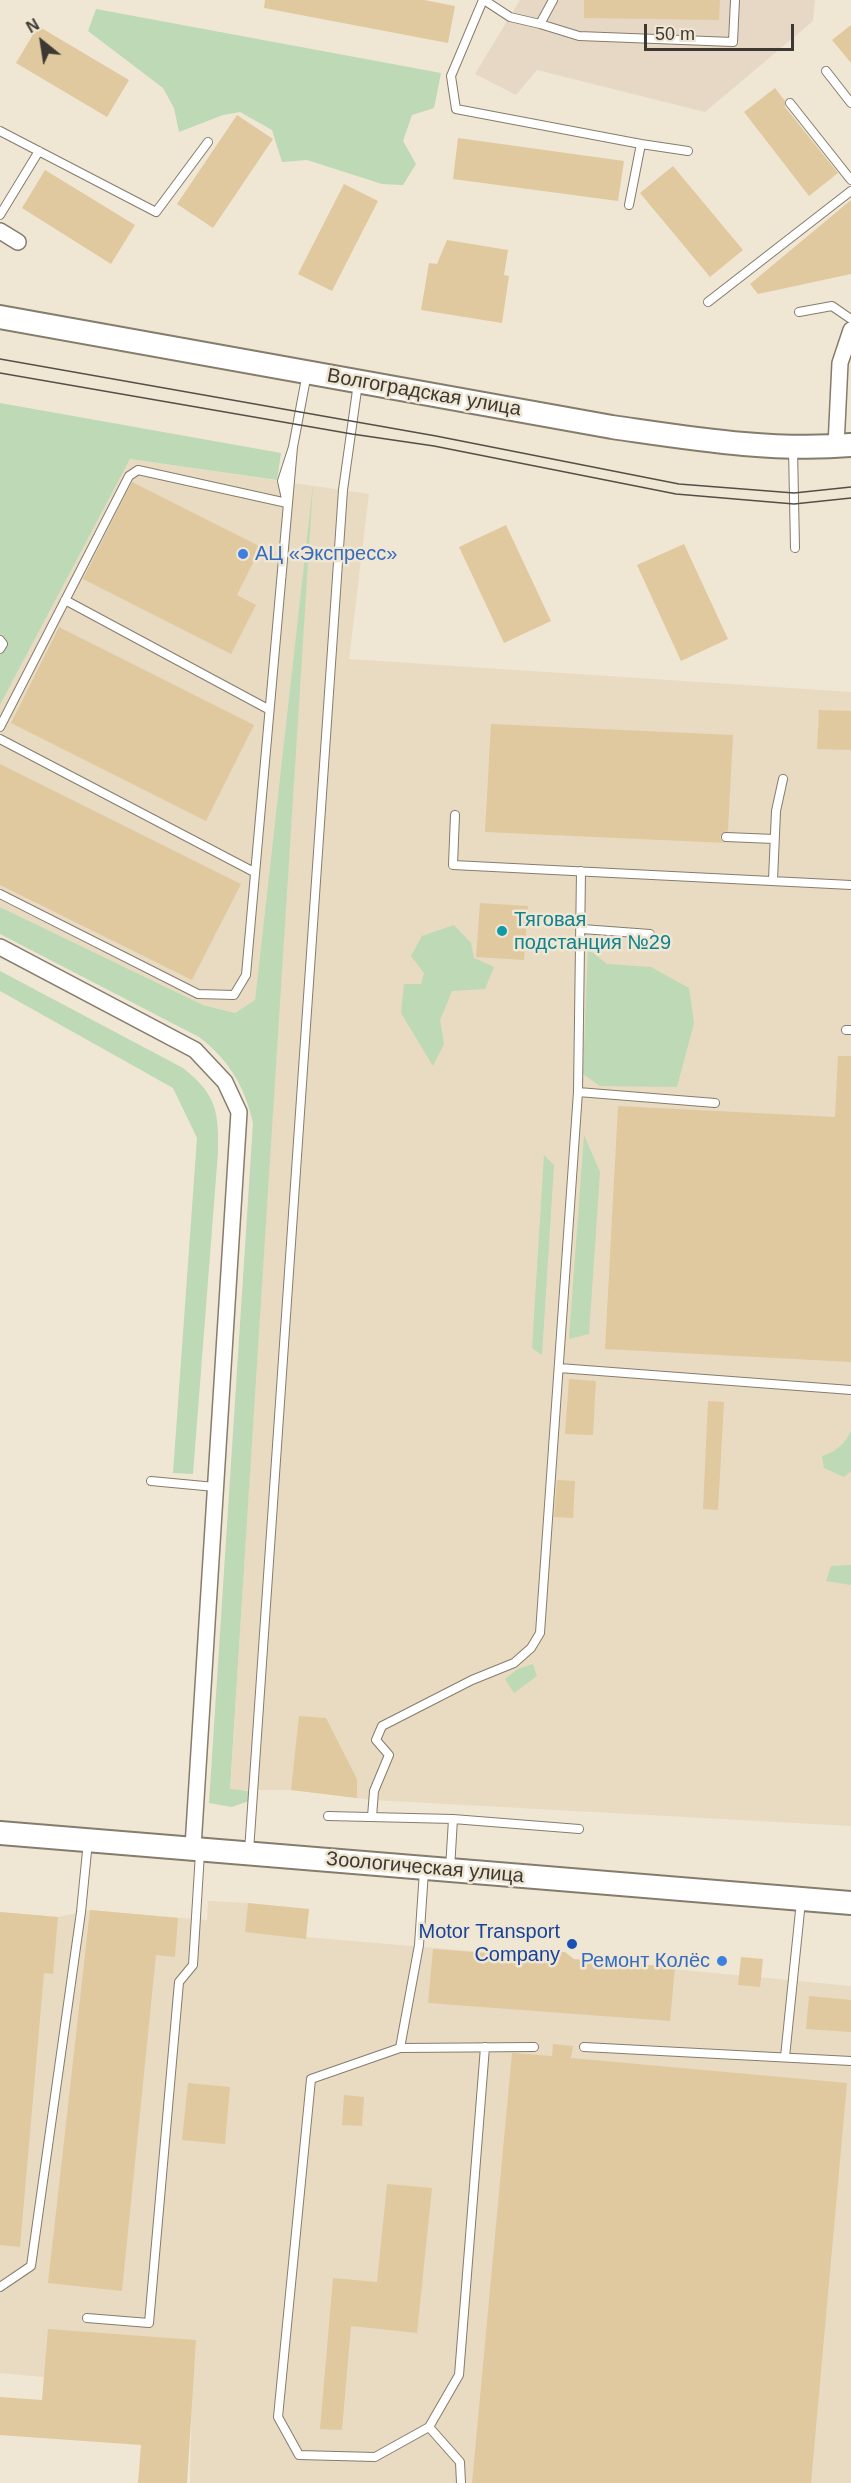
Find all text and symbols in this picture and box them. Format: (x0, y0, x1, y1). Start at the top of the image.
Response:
north arrow (12, 12, 72, 72)
scale bar (647, 12, 797, 50)
text: N (23, 16, 42, 36)
text: 50 m (655, 24, 695, 44)
street label: Волгоградская улица (325, 364, 523, 422)
place label: АЦ «Экспресс» (255, 542, 397, 566)
marker: АЦ «Экспресс» (236, 547, 250, 561)
place label: Тяговая подстанция №29 (514, 908, 671, 955)
marker: Тяговая подстанция №29 (495, 924, 509, 938)
street label: Зоологическая улица (325, 1847, 525, 1889)
place label: Motor Transport Company (418, 1920, 560, 1967)
marker: Motor Transport Company (565, 1937, 579, 1951)
place label: Ремонт Колёс (581, 1949, 710, 1973)
marker: Ремонт Колёс (715, 1954, 729, 1968)

